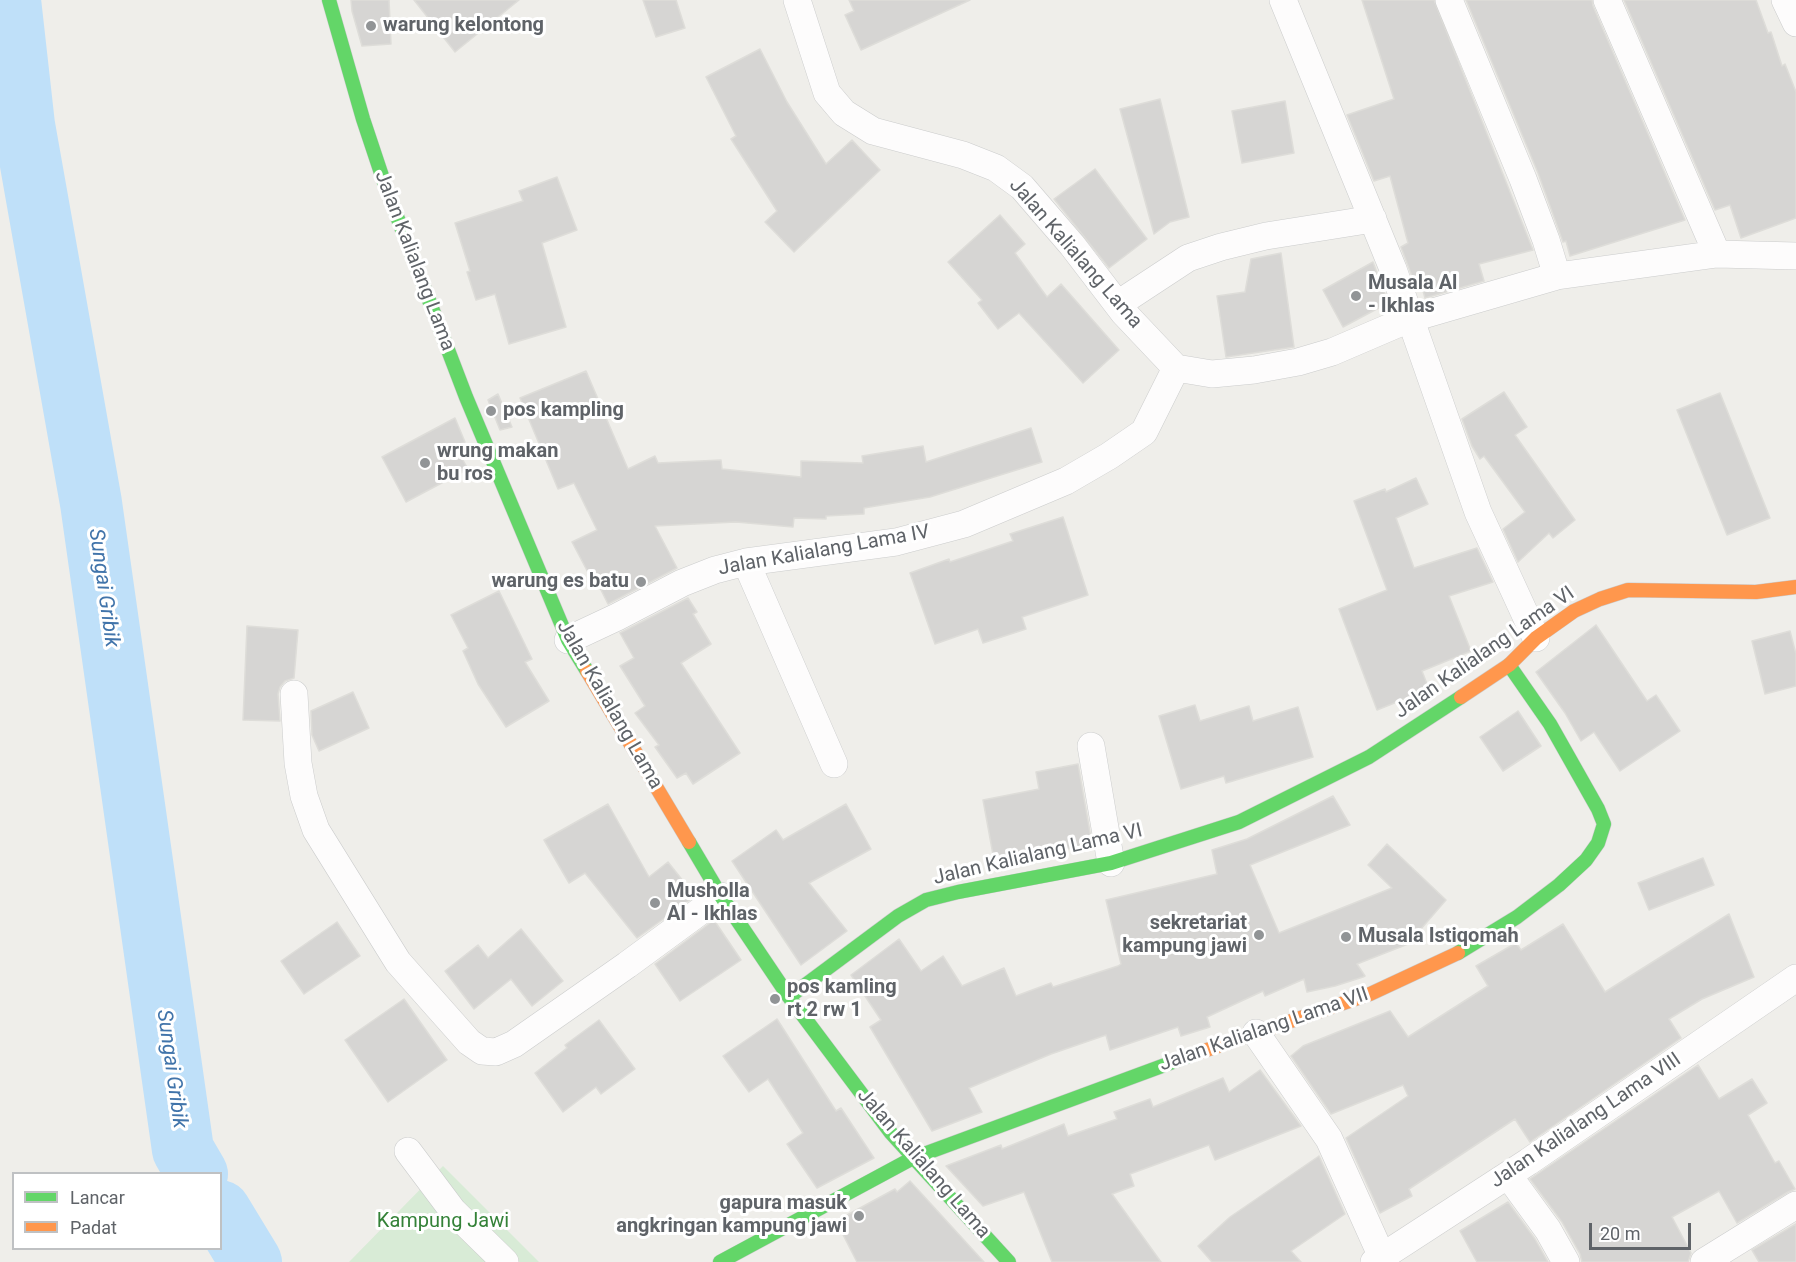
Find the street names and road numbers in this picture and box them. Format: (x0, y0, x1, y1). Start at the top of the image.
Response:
street label: Jalan Kalialang Lama (369, 168, 459, 354)
street label: Jalan Kalialang Lama (1003, 174, 1147, 334)
street label: Jalan Kalialang Lama IV (717, 521, 931, 581)
street label: Jalan Kalialang Lama VI (1391, 582, 1579, 724)
street label: Jalan Kalialang Lama (551, 616, 667, 794)
street label: Jalan Kalialang Lama VI (931, 819, 1145, 891)
street label: Jalan Kalialang Lama VII (1156, 983, 1372, 1077)
street label: Jalan Kalialang Lama VIII (1486, 1048, 1686, 1194)
street label: Jalan Kalialang Lama (851, 1084, 995, 1244)

